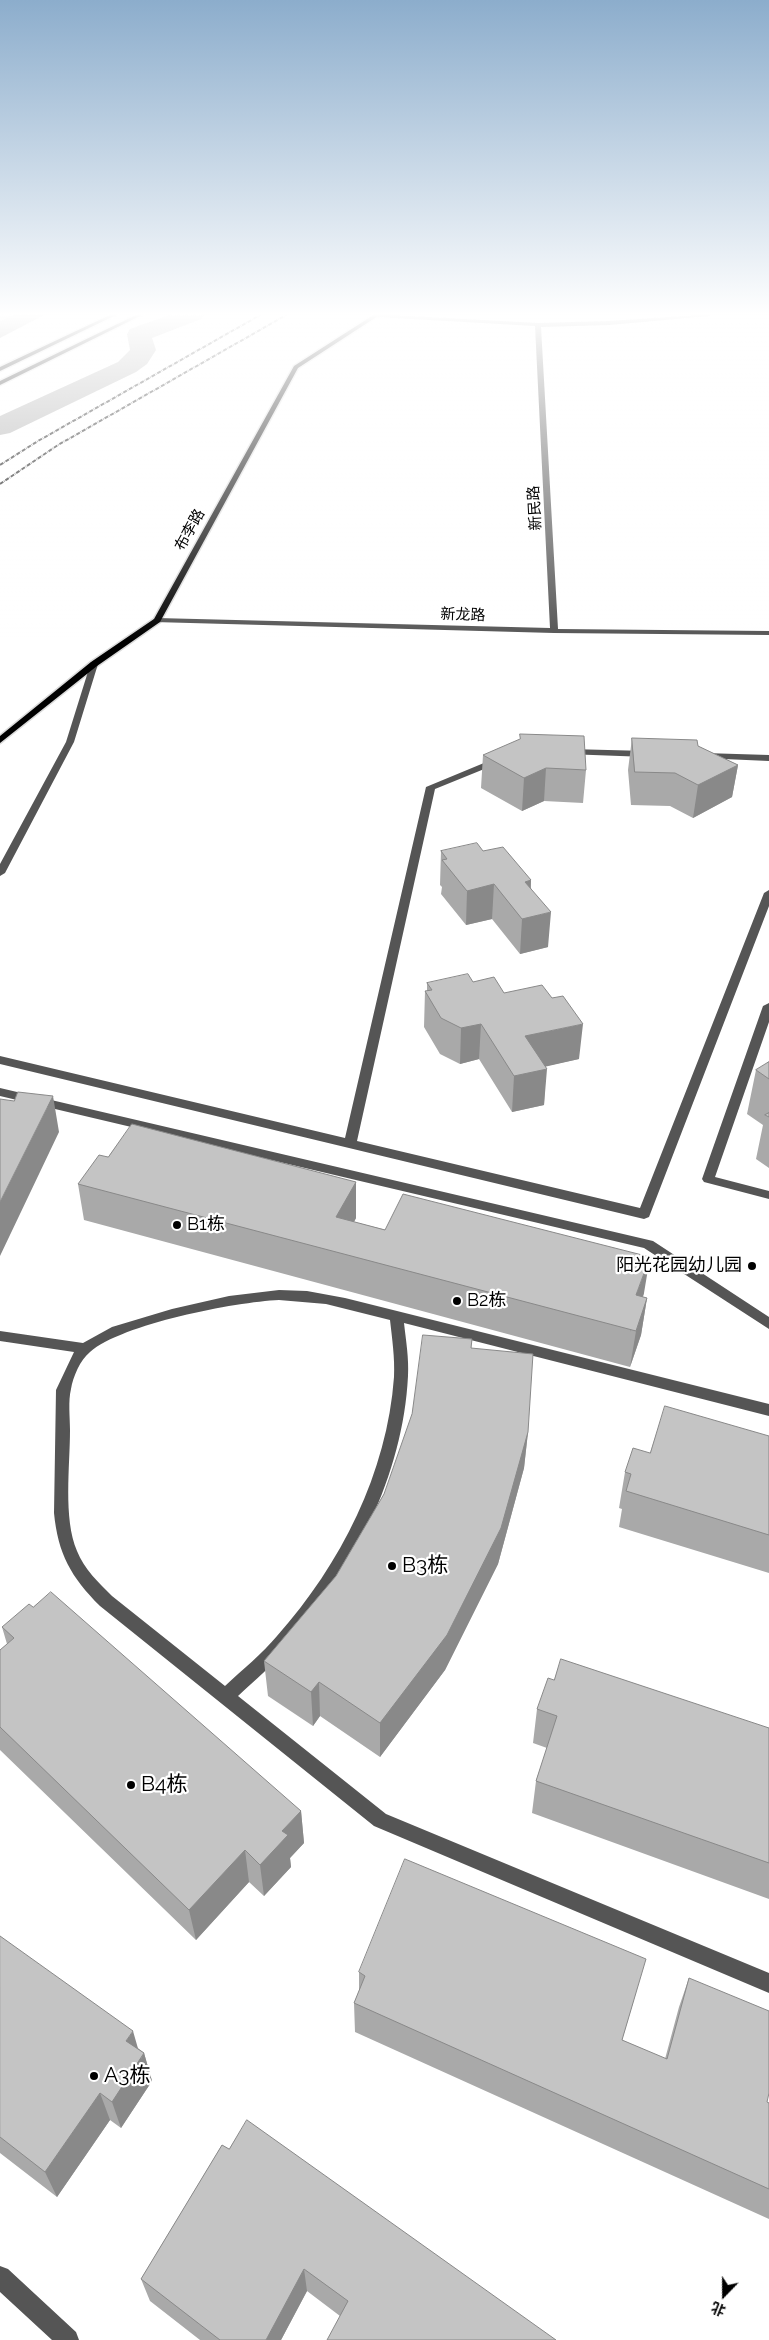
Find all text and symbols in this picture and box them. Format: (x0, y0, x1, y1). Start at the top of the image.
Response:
street label: 新民路 (525, 485, 545, 531)
street label: 布李路 (171, 506, 209, 554)
street label: 新龙路 (440, 605, 486, 625)
place label: B1栋 (187, 1214, 225, 1236)
marker: B1栋 (171, 1219, 183, 1231)
place label: 阳光花园幼儿园 (616, 1255, 742, 1277)
marker: 阳光花园幼儿园 (746, 1260, 758, 1272)
place label: B2栋 (467, 1290, 506, 1312)
marker: B2栋 (451, 1295, 463, 1307)
place label: B3栋 (402, 1553, 448, 1579)
marker: B3栋 (386, 1560, 398, 1572)
place label: B4栋 (141, 1772, 187, 1798)
marker: B4栋 (125, 1779, 137, 1791)
place label: A3栋 (104, 2063, 150, 2089)
marker: A3栋 (88, 2070, 100, 2082)
north arrow (699, 2270, 749, 2320)
text: 北 (709, 2299, 728, 2319)

